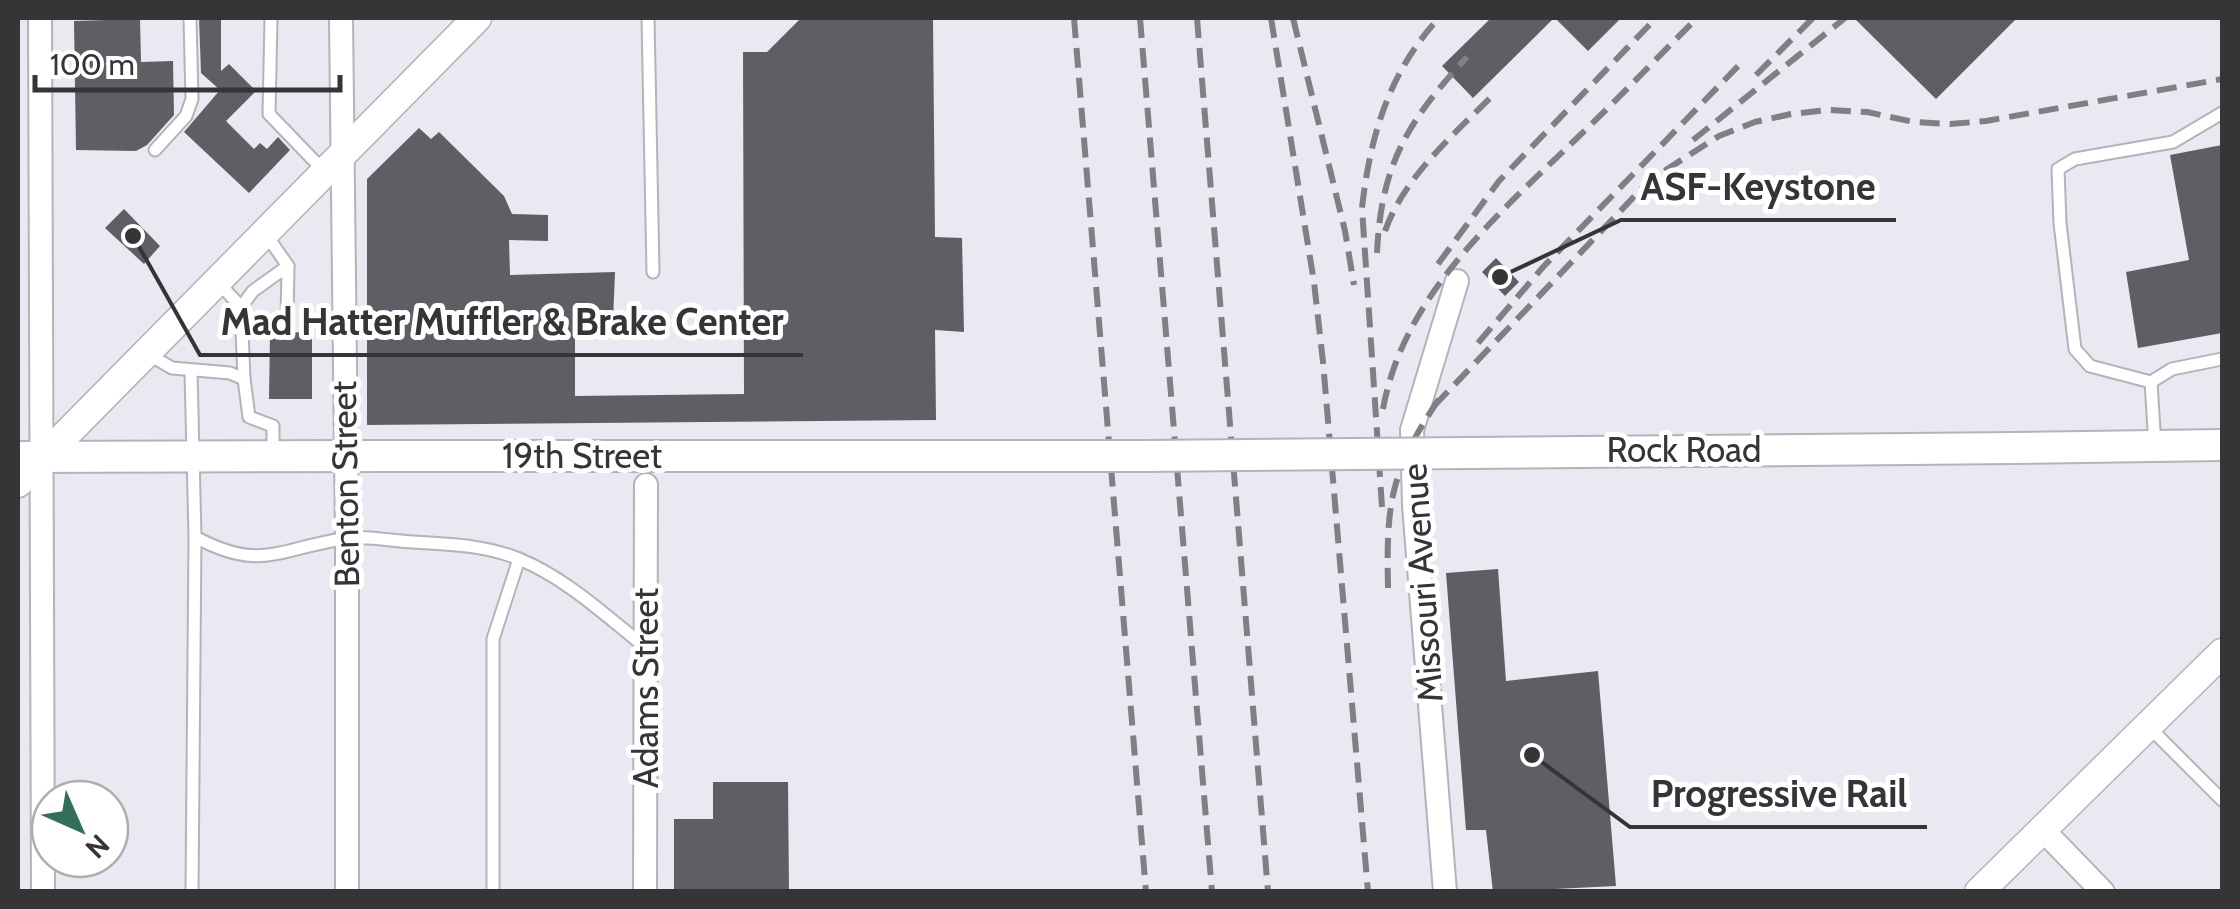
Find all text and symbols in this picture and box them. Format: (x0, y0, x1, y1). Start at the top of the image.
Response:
scale bar (35, 30, 340, 92)
text: 100 m (50, 46, 135, 83)
callout: ASF-Keystone (1621, 152, 1896, 220)
text: ASF-Keystone (1640, 163, 1876, 210)
callout: Mad Hatter Muffler & Brake Center (200, 287, 803, 355)
text: Mad Hatter Muffler & Brake Center (220, 298, 784, 345)
street label: Benton Street (322, 380, 368, 588)
street label: Rock Road (1606, 428, 1762, 471)
street label: 19th Street (502, 434, 662, 477)
street label: Missouri Avenue (1392, 462, 1452, 704)
street label: Adams Street (624, 588, 667, 788)
callout: Progressive Rail (1630, 759, 1927, 827)
text: Progressive Rail (1651, 770, 1907, 817)
north arrow (30, 779, 130, 879)
text: N (79, 828, 117, 866)

